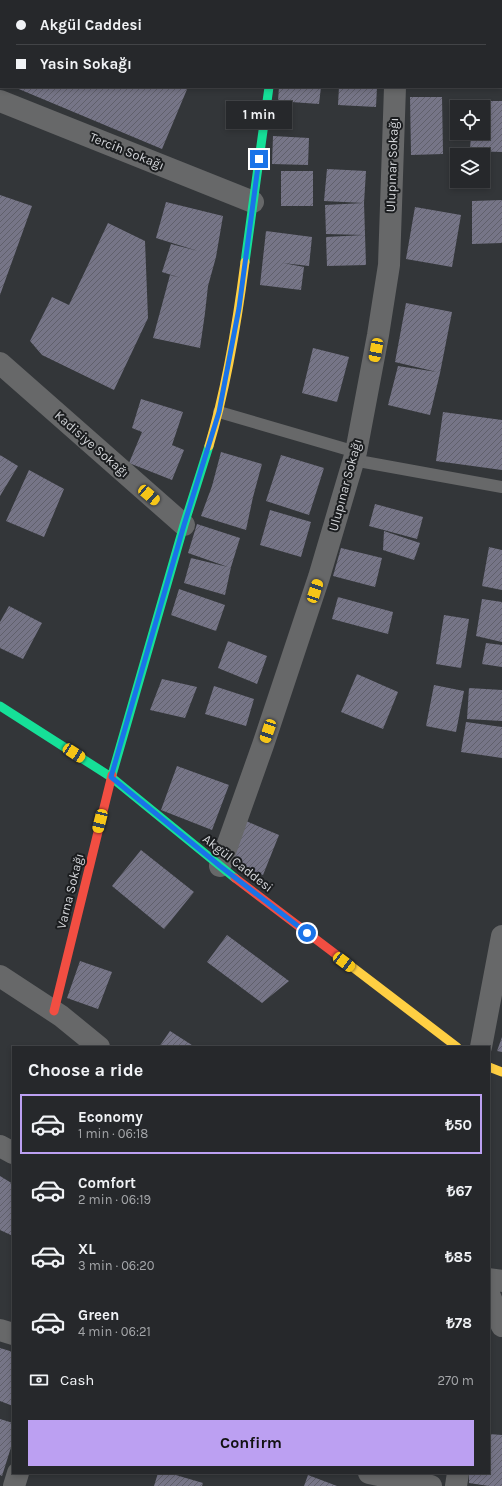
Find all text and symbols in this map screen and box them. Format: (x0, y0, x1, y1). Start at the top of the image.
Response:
text: Akgül Caddesi (40, 16, 142, 34)
text: Yasin Sokağı (40, 55, 132, 73)
map controls (450, 100, 490, 188)
button: locate (450, 100, 490, 140)
callout: 1 min (226, 101, 292, 129)
text: 1 min (243, 107, 275, 122)
street label: Ulupınar Sokağı (383, 117, 401, 213)
street label: Tercih Sokağı (88, 129, 166, 173)
button: layers (450, 148, 490, 188)
route end (250, 150, 268, 168)
car (368, 337, 384, 363)
street label: Kadisiye Sokağı (52, 408, 132, 480)
street label: Ulupınar Sokağı (325, 437, 365, 533)
car (136, 483, 162, 507)
car (306, 578, 324, 604)
car (258, 718, 278, 744)
car (61, 741, 87, 765)
car (91, 808, 109, 834)
street label: Akgül Caddesi (200, 831, 276, 895)
street label: Varna Sokağı (53, 852, 87, 930)
route start (298, 924, 316, 942)
car (331, 950, 357, 974)
text: Choose a ride (28, 1059, 143, 1081)
icon: car (30, 1106, 66, 1142)
text: Economy (78, 1108, 143, 1126)
text: ₺50 (445, 1116, 472, 1134)
text: 1 min · 06:18 (78, 1126, 148, 1141)
icon: car (30, 1172, 66, 1208)
text: Comfort (78, 1174, 136, 1192)
text: ₺67 (447, 1182, 472, 1200)
text: 2 min · 06:19 (78, 1192, 151, 1207)
icon: car (30, 1238, 66, 1274)
text: XL (78, 1240, 96, 1258)
text: ₺85 (445, 1248, 472, 1266)
text: 3 min · 06:20 (78, 1258, 155, 1273)
icon: car (30, 1304, 66, 1340)
text: Green (78, 1306, 119, 1324)
text: ₺78 (446, 1314, 472, 1332)
text: 4 min · 06:21 (78, 1324, 151, 1339)
icon: cash (28, 1369, 50, 1391)
text: Cash (60, 1371, 94, 1389)
text: 270 m (437, 1373, 474, 1388)
button: Confirm (28, 1420, 474, 1466)

